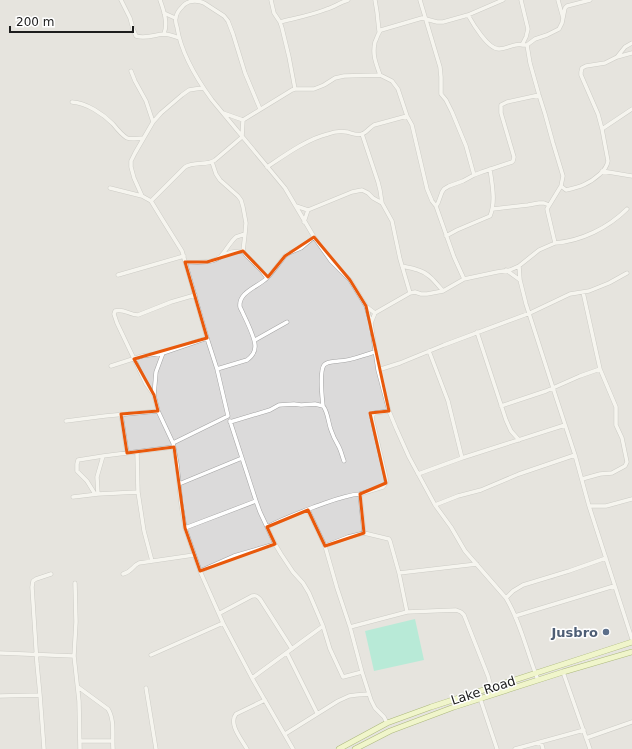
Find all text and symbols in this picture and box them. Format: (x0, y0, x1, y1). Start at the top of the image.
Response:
scale bar (10, 8, 133, 34)
text: 200 m (16, 15, 54, 29)
place label: Jusbro (551, 625, 598, 640)
marker: Jusbro (601, 627, 611, 637)
street label: Lake Road (449, 673, 517, 708)

